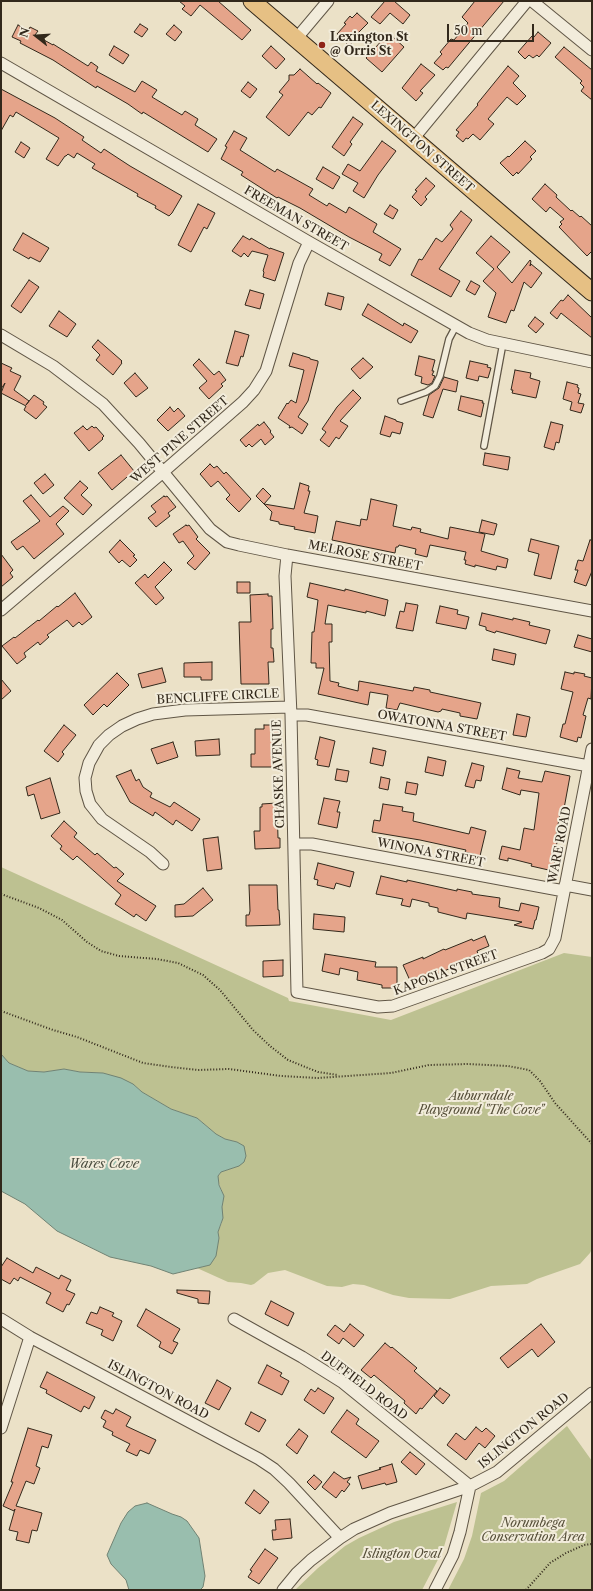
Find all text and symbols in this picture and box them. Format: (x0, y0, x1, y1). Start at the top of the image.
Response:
north arrow (16, 16, 56, 56)
scale bar (449, 16, 536, 42)
text: 50 m (454, 23, 483, 38)
text: N (16, 26, 33, 39)
place label: Lexington St @ Orris St (330, 31, 408, 59)
marker: Lexington St @ Orris St (317, 40, 327, 50)
street label: LEXINGTON STREET (367, 98, 477, 196)
street label: FREEMAN STREET (241, 183, 351, 255)
street label: WEST PINE STREET (128, 394, 232, 486)
street label: MELROSE STREET (307, 538, 423, 574)
street label: BENCLIFFE CIRCLE (156, 687, 280, 707)
street label: OWATONNA STREET (376, 708, 508, 744)
street label: CHASKE AVENUE (270, 719, 288, 829)
street label: WARE ROAD (545, 805, 575, 885)
street label: WINONA STREET (376, 835, 486, 871)
street label: KAPOSIA STREET (392, 947, 500, 999)
park label: Auburndale Playground "The Cove" (418, 1090, 544, 1118)
water label: Wares Cove (69, 1156, 139, 1172)
street label: DUFFIELD ROAD (318, 1349, 410, 1423)
street label: ISLINGTON ROAD (105, 1357, 211, 1423)
street label: ISLINGTON ROAD (476, 1390, 572, 1472)
park label: Norumbega Conservation Area (481, 1517, 585, 1545)
park label: Islington Oval (363, 1548, 441, 1562)

